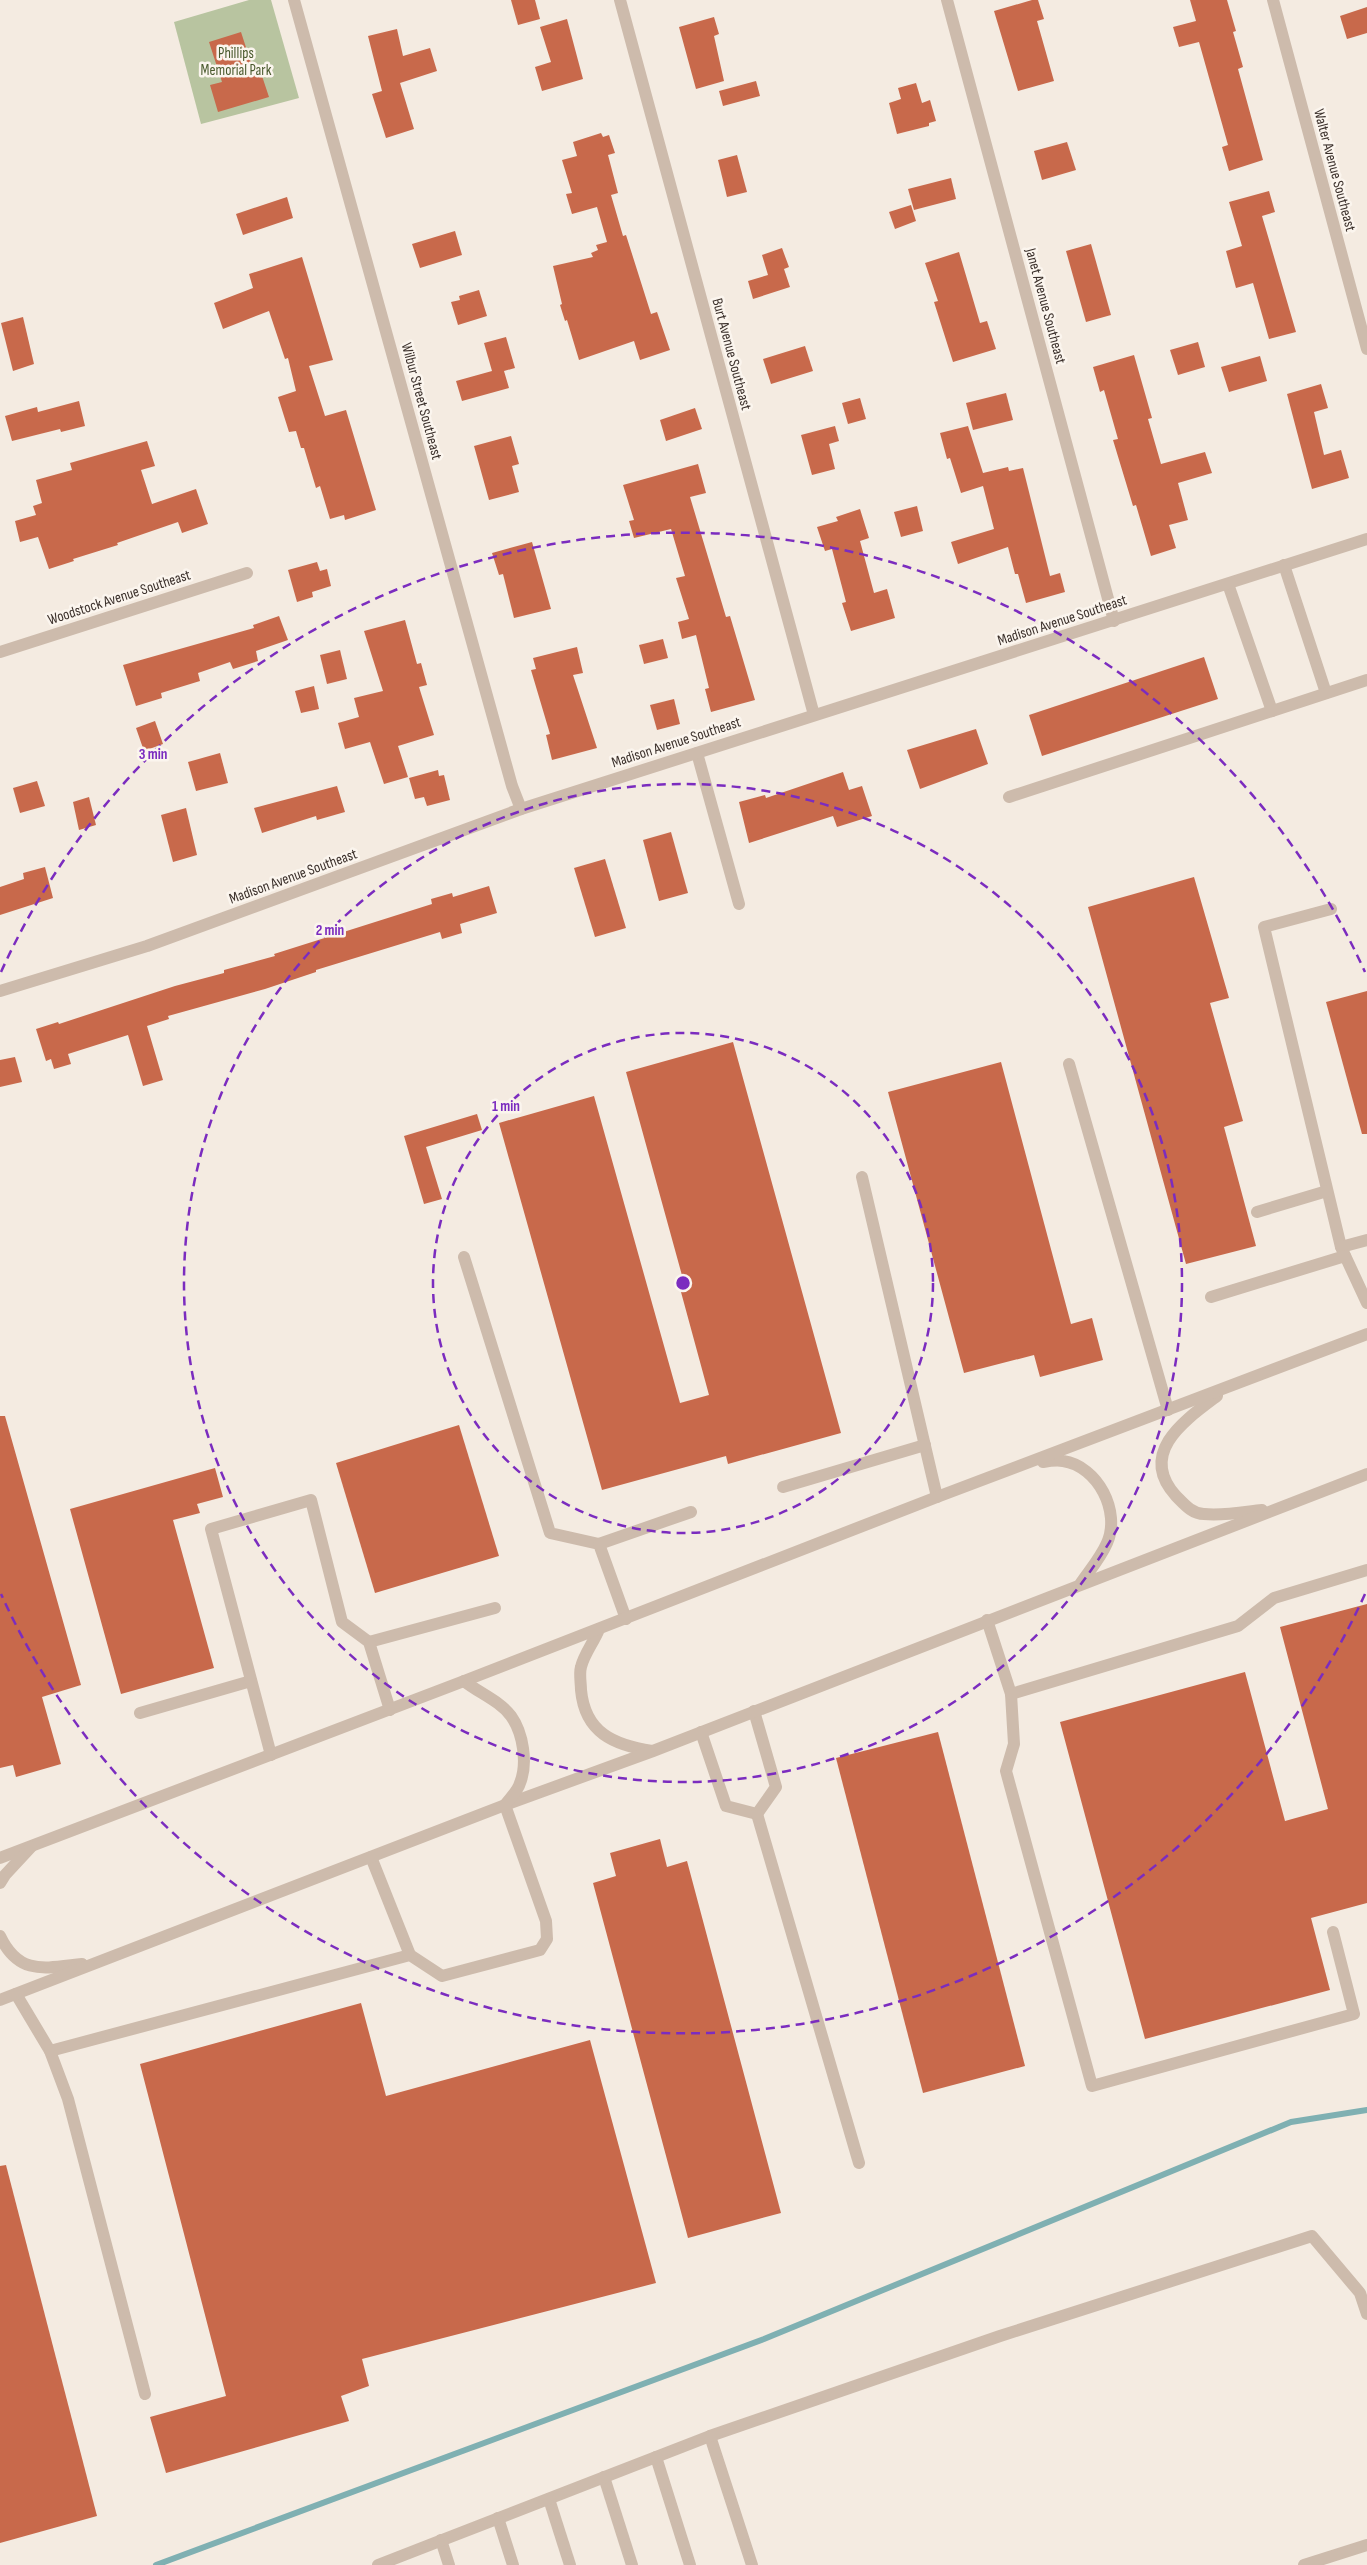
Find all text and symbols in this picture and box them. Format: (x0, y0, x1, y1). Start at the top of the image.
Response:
park label: Phillips Memorial Park (201, 44, 272, 80)
street label: Walter Avenue Southeast (1309, 107, 1360, 234)
street label: Janet Avenue Southeast (1021, 245, 1070, 366)
street label: Burt Avenue Southeast (707, 296, 756, 413)
street label: Wilbur Street Southeast (397, 341, 446, 462)
street label: Woodstock Avenue Southeast (45, 565, 193, 630)
street label: Madison Avenue Southeast (995, 590, 1130, 650)
street label: Madison Avenue Southeast (609, 712, 744, 772)
text: 3 min (139, 745, 167, 764)
street label: Madison Avenue Southeast (227, 844, 360, 908)
text: 2 min (316, 921, 344, 940)
text: 1 min (492, 1097, 520, 1116)
centre of rings (674, 1274, 692, 1292)

